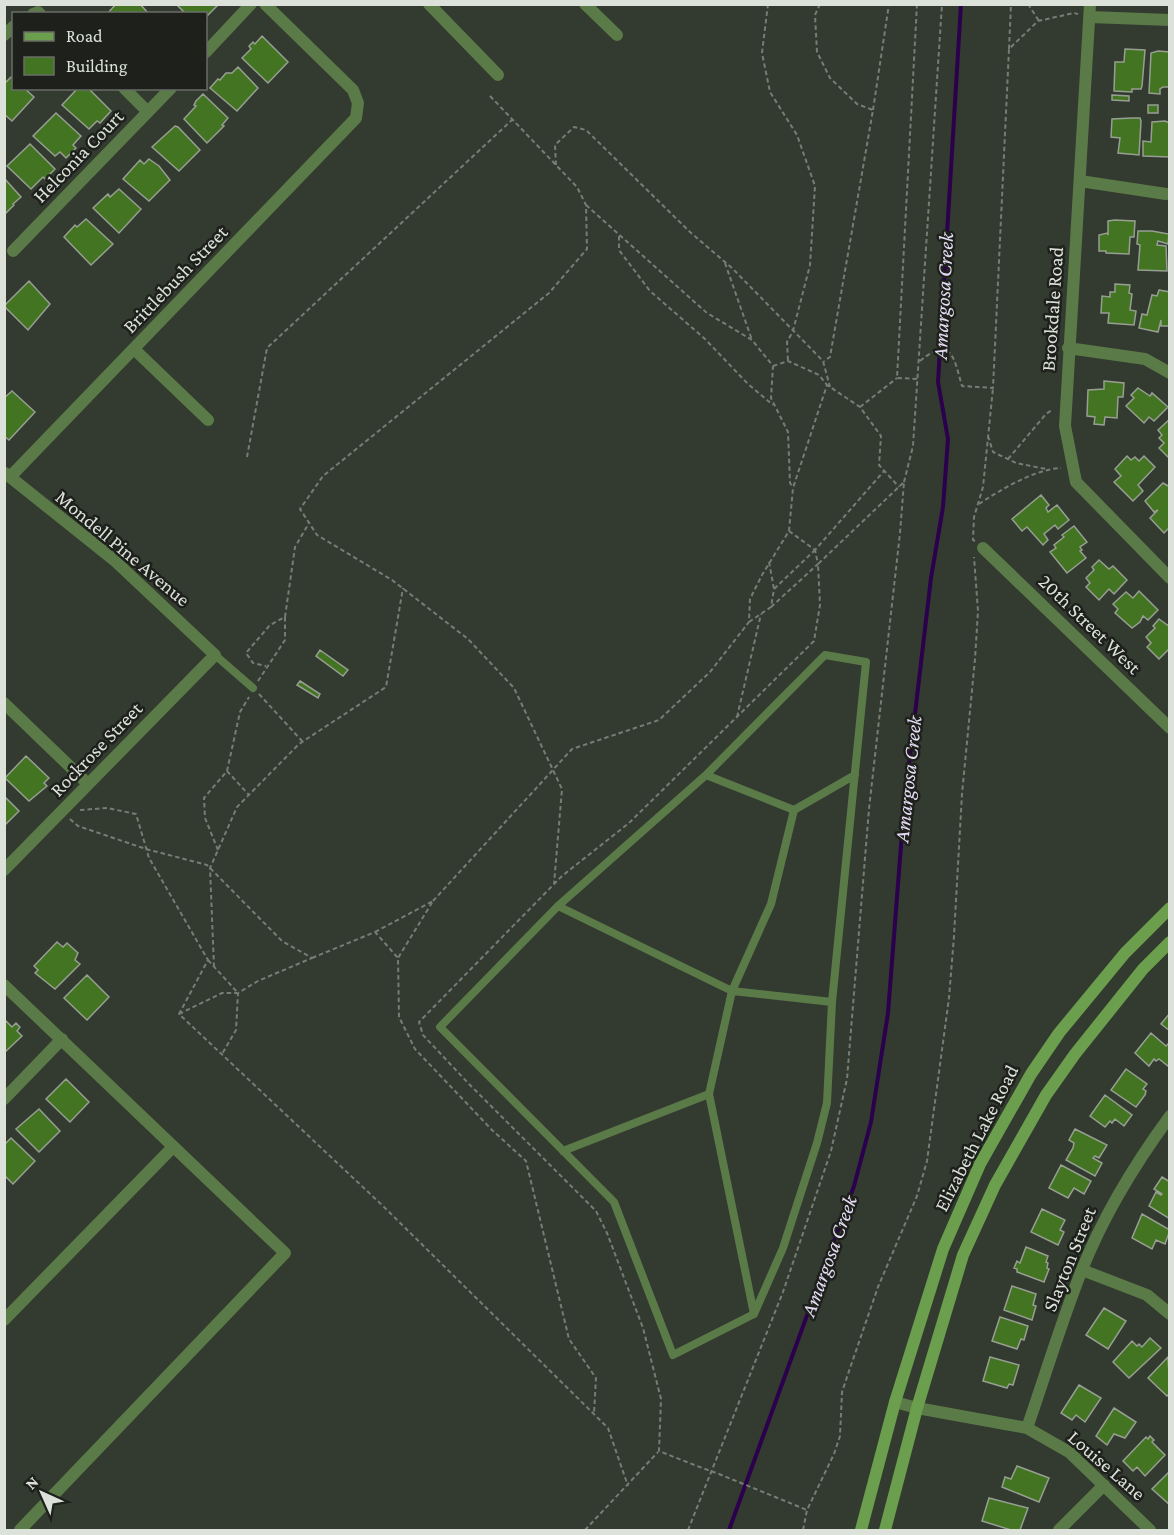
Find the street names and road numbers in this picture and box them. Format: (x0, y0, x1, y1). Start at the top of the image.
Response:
street label: Helconia Court (28, 105, 128, 207)
street label: Brittlebush Street (118, 221, 232, 337)
street label: Brookdale Road (1037, 245, 1067, 372)
street label: Mondell Pine Avenue (51, 485, 195, 611)
street label: 20th Street West (1034, 570, 1146, 678)
street label: Rockrose Street (46, 697, 147, 801)
street label: Elizabeth Lake Road (930, 1061, 1023, 1215)
street label: Slayton Street (1038, 1203, 1101, 1315)
street label: Louise Lane (1064, 1426, 1150, 1505)

